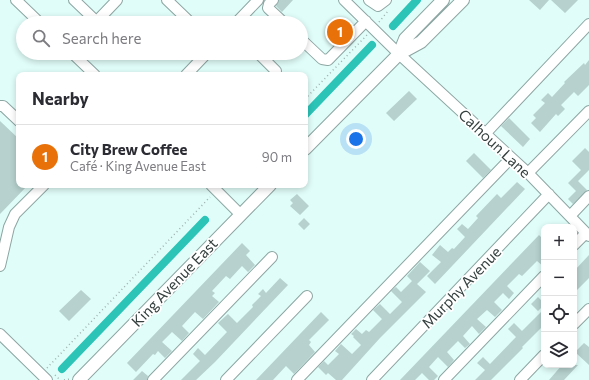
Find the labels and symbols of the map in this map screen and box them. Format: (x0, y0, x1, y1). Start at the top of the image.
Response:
pin: 1 (327, 17, 353, 47)
street label: Calhoun Lane (455, 105, 535, 181)
your location (346, 129, 366, 149)
street label: King Avenue East (127, 234, 221, 330)
street label: Murphy Avenue (417, 242, 505, 332)

